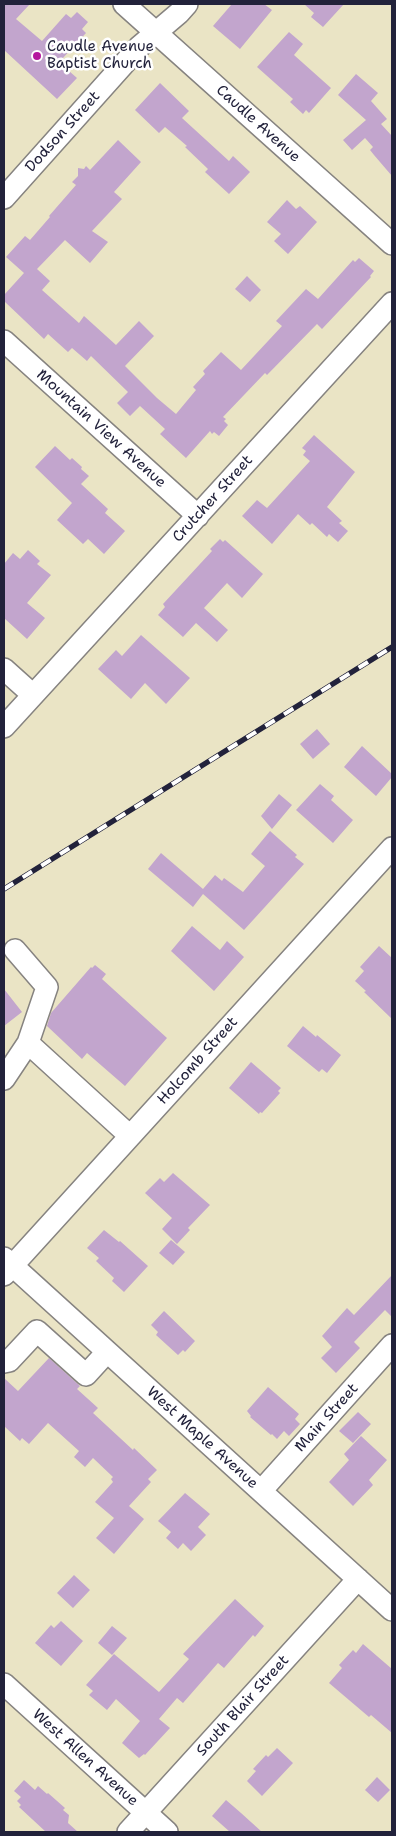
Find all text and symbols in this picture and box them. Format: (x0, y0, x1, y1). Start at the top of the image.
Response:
place label: Caudle Avenue Baptist Church (47, 38, 154, 73)
marker: Caudle Avenue Baptist Church (31, 50, 43, 62)
street label: Caudle Avenue (212, 81, 304, 167)
street label: Dodson Street (22, 88, 104, 176)
street label: Mountain View Avenue (32, 366, 170, 492)
street label: Crutcher Street (169, 452, 257, 546)
street label: Holcomb Street (154, 1014, 242, 1108)
street label: Main Street (292, 1380, 362, 1456)
street label: West Maple Avenue (143, 1383, 261, 1493)
street label: South Blair Street (193, 1652, 293, 1760)
street label: West Allen Avenue (28, 1706, 142, 1810)

